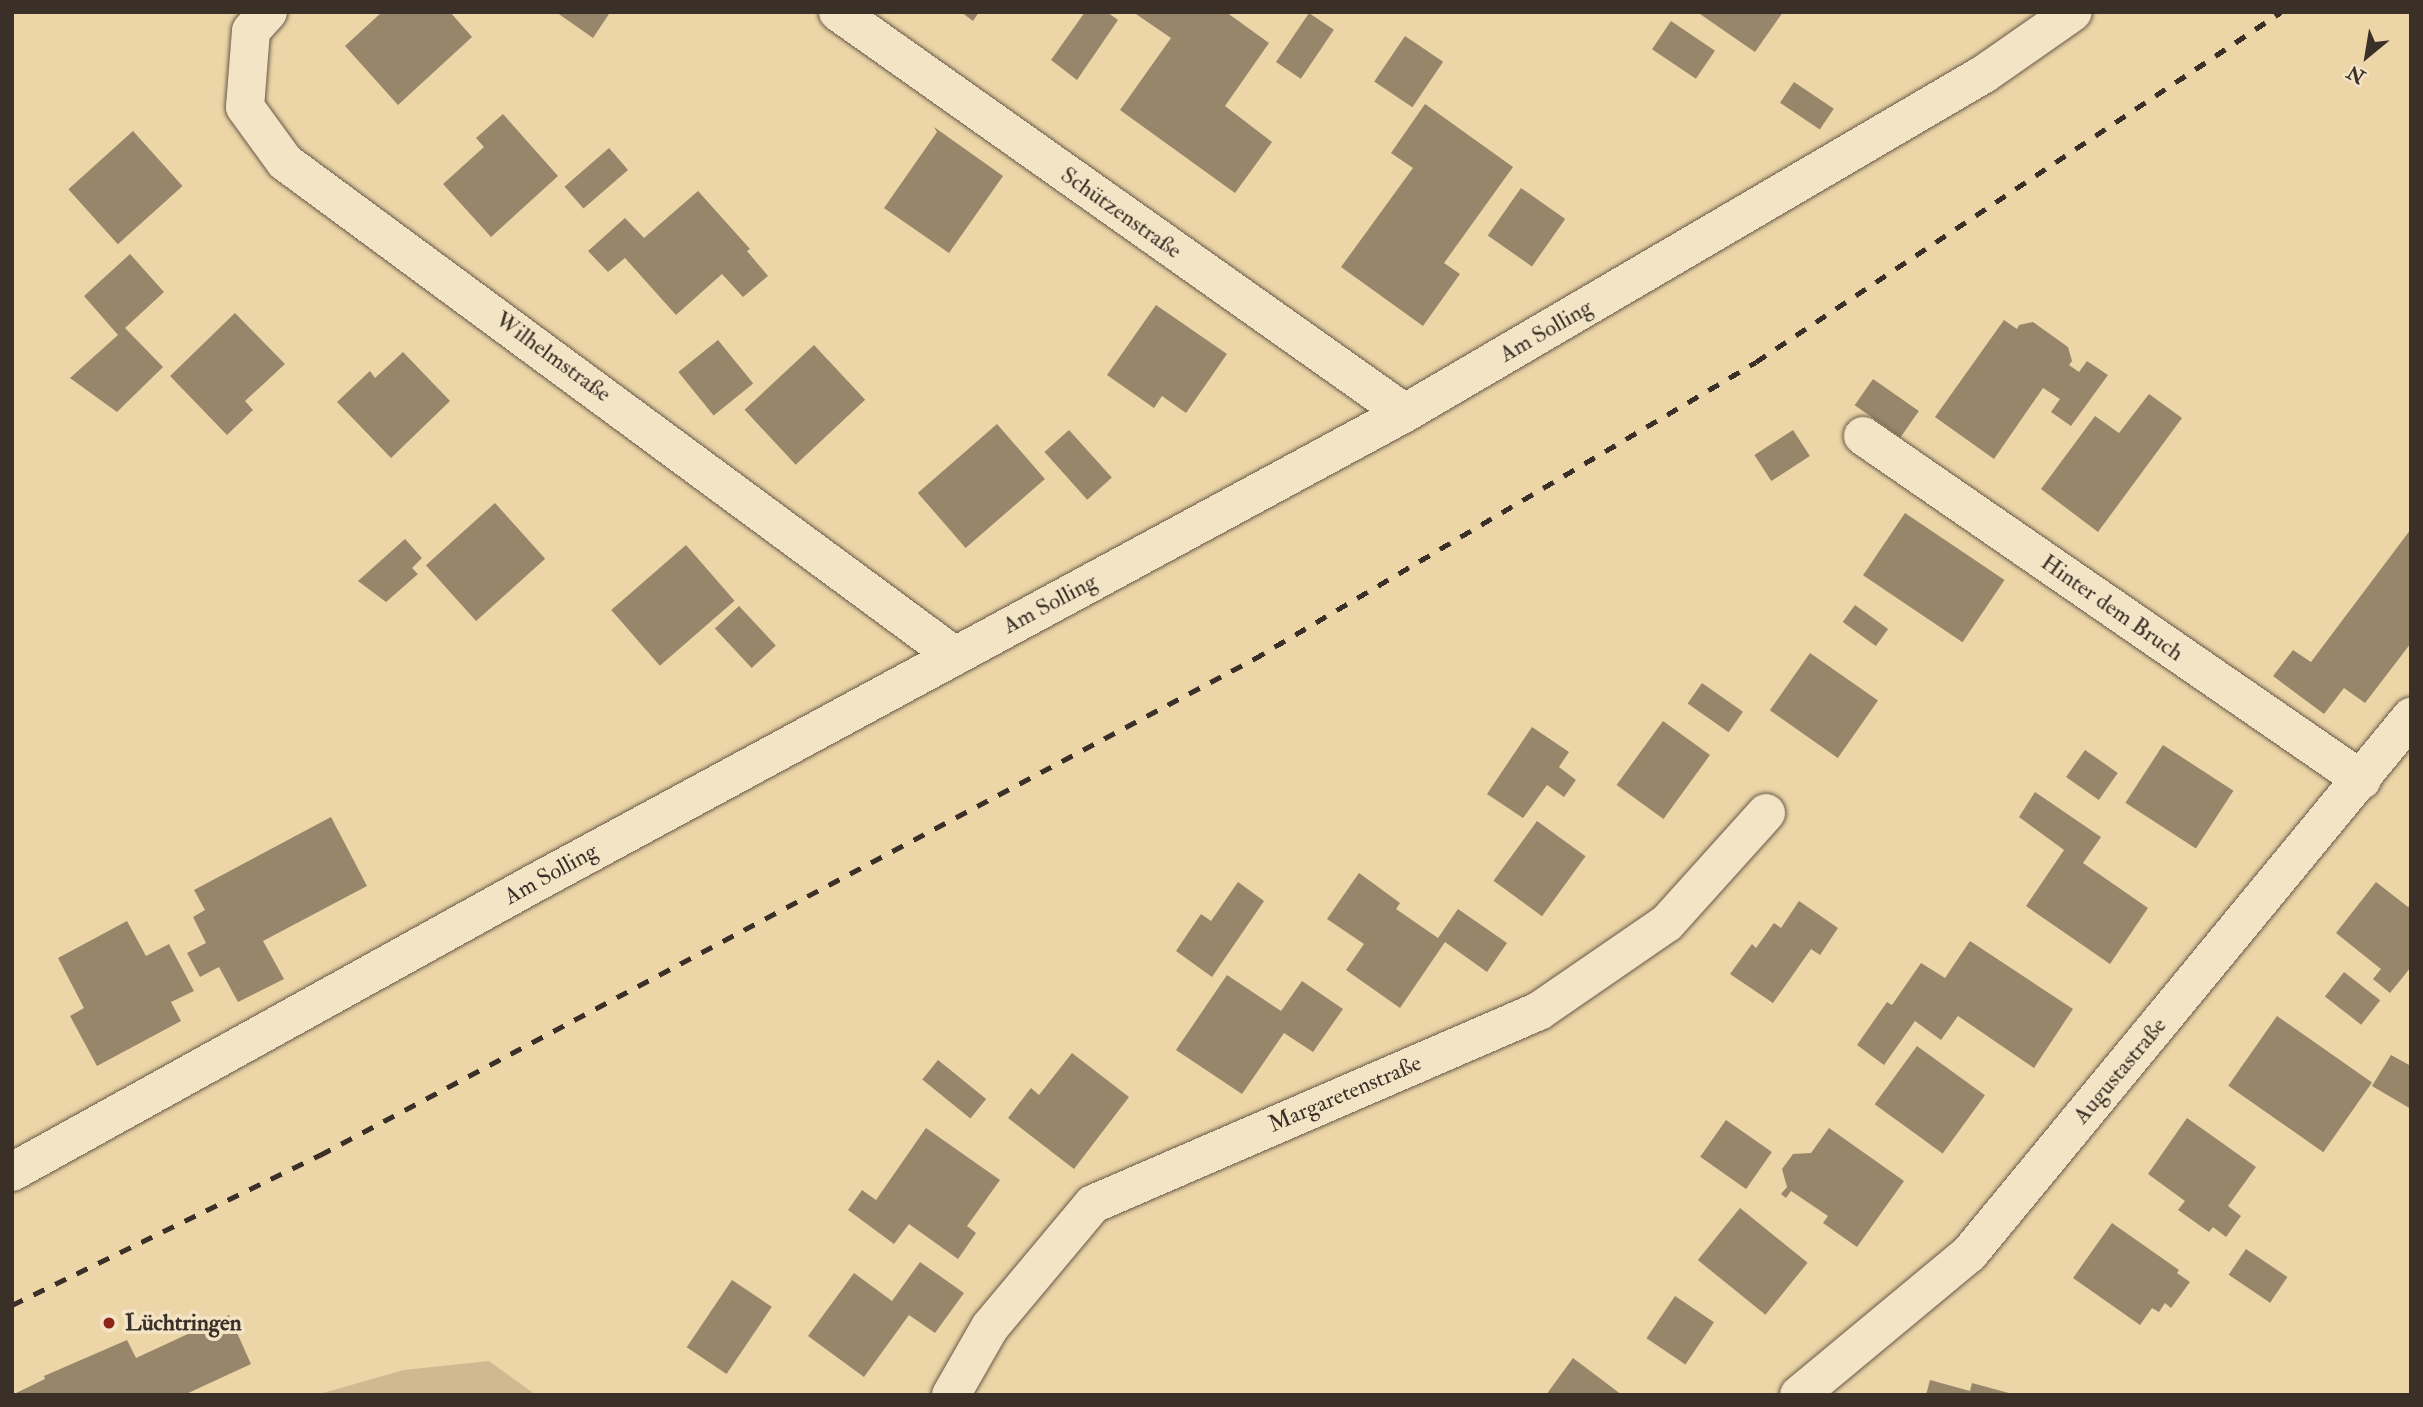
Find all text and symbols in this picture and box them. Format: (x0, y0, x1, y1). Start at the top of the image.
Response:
north arrow (2332, 21, 2402, 91)
text: N (2343, 60, 2370, 89)
street label: Schützenstraße (1055, 161, 1187, 265)
street label: Am Solling (1495, 294, 1597, 368)
street label: Wilhelmstraße (490, 306, 616, 408)
street label: Hinter dem Bruch (2035, 549, 2189, 667)
street label: Am Solling (998, 568, 1102, 640)
street label: Am Solling (500, 837, 602, 911)
street label: Augustastraße (2068, 1012, 2172, 1130)
street label: Margaretenstraße (1264, 1049, 1426, 1139)
place label: Lüchtringen (125, 1309, 242, 1337)
marker: Lüchtringen (99, 1313, 119, 1333)

